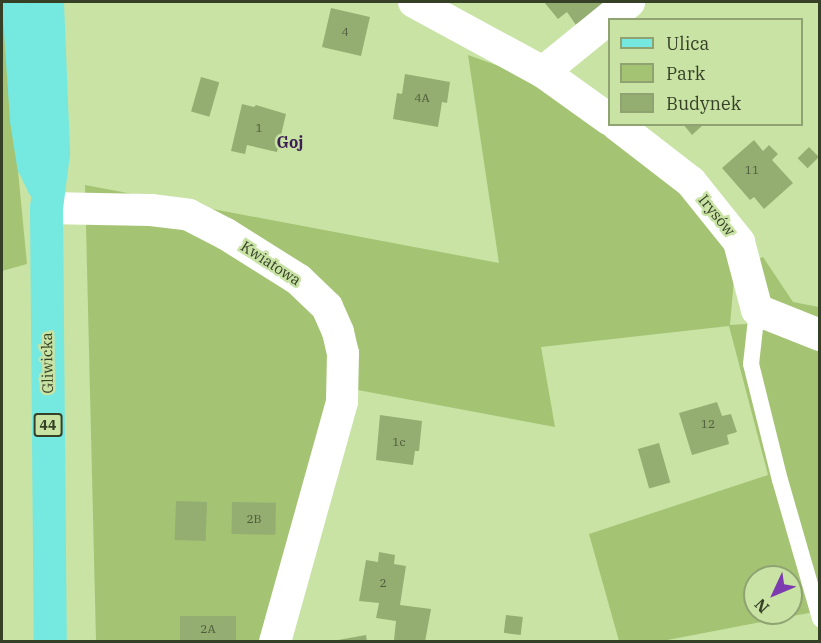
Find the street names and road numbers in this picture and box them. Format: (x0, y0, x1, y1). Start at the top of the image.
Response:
street label: Irysów (695, 191, 739, 239)
street label: Kwiatowa (238, 237, 304, 289)
street label: Gliwicka (37, 332, 57, 394)
road number: 44 (33, 414, 63, 436)

